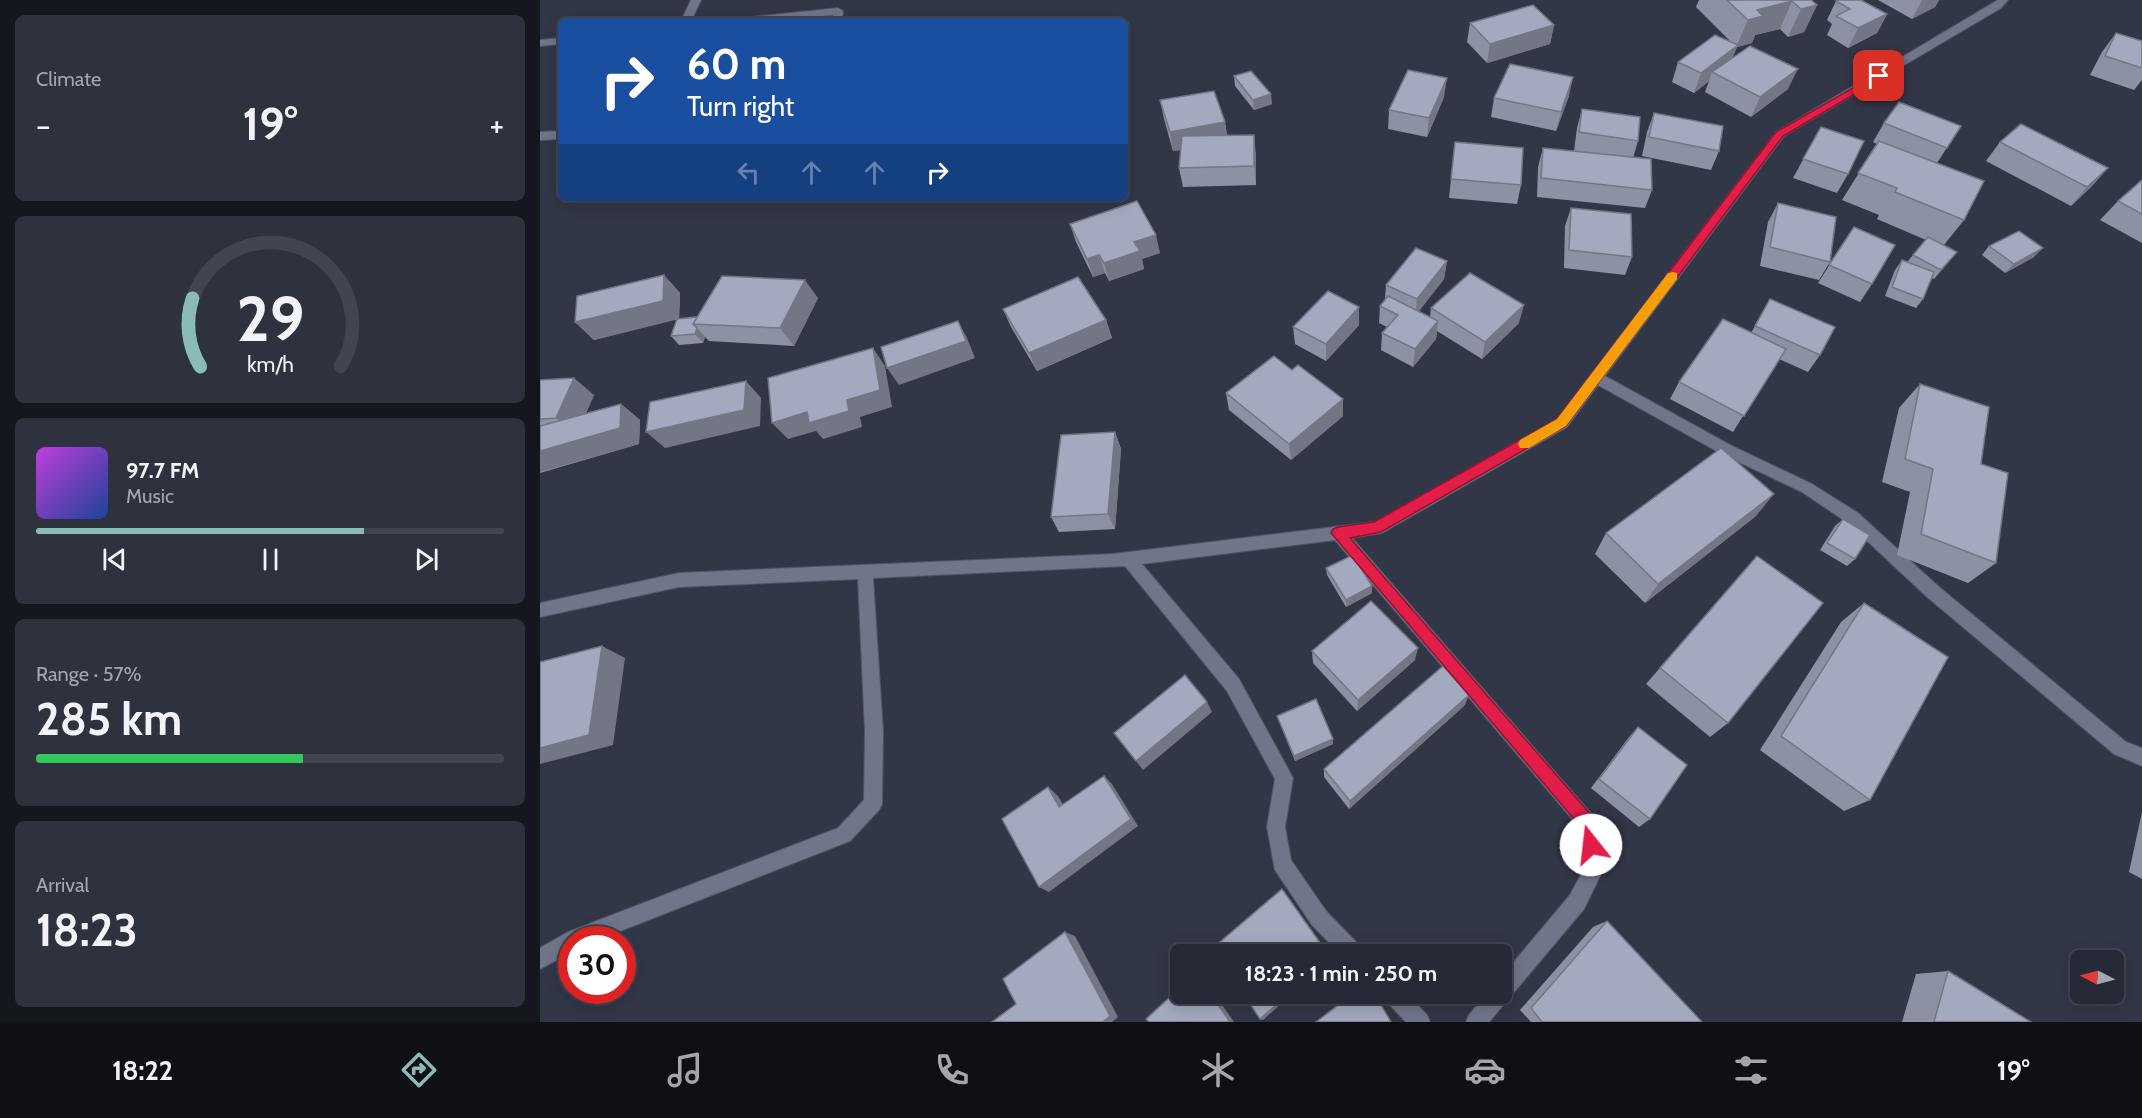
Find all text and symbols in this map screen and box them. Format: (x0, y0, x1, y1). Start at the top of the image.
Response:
text: 60 m (687, 38, 786, 90)
icon: right (588, 42, 666, 120)
pin (1853, 50, 1904, 101)
icon: arrive (1862, 59, 1895, 92)
text: Climate (36, 67, 101, 91)
text: Turn right (687, 90, 794, 123)
text: 19° (243, 97, 297, 151)
text: − (36, 105, 51, 145)
text: + (489, 105, 504, 145)
icon: left (732, 156, 765, 189)
icon: ahead (795, 156, 828, 189)
icon: ahead (858, 156, 891, 189)
icon: right (921, 156, 954, 189)
text: 29 (236, 281, 304, 357)
text: km/h (247, 351, 293, 377)
text: 97.7 FM (126, 457, 199, 484)
text: Music (126, 484, 174, 508)
icon: previous (98, 543, 131, 576)
icon: pause (254, 543, 287, 576)
icon: next (410, 543, 443, 576)
text: Range · 57% (36, 662, 142, 686)
text: 285 km (36, 692, 182, 746)
position arrow (1559, 813, 1623, 877)
text: Arrival (36, 873, 89, 897)
text: 18:23 (36, 903, 138, 957)
speed limit sign: 30 (558, 926, 636, 1004)
north arrow (2070, 950, 2124, 1004)
map controls (2070, 950, 2124, 1004)
text: 18:23 · 1 min · 250 m (1245, 960, 1437, 987)
icon: directions (398, 1049, 440, 1091)
icon: music (664, 1049, 706, 1091)
icon: phone (931, 1049, 973, 1091)
icon: climate (1197, 1049, 1239, 1091)
icon: car (1464, 1049, 1506, 1091)
icon: filters (1730, 1049, 1772, 1091)
text: 18:22 (112, 1054, 173, 1087)
text: 19° (1997, 1054, 2030, 1087)

